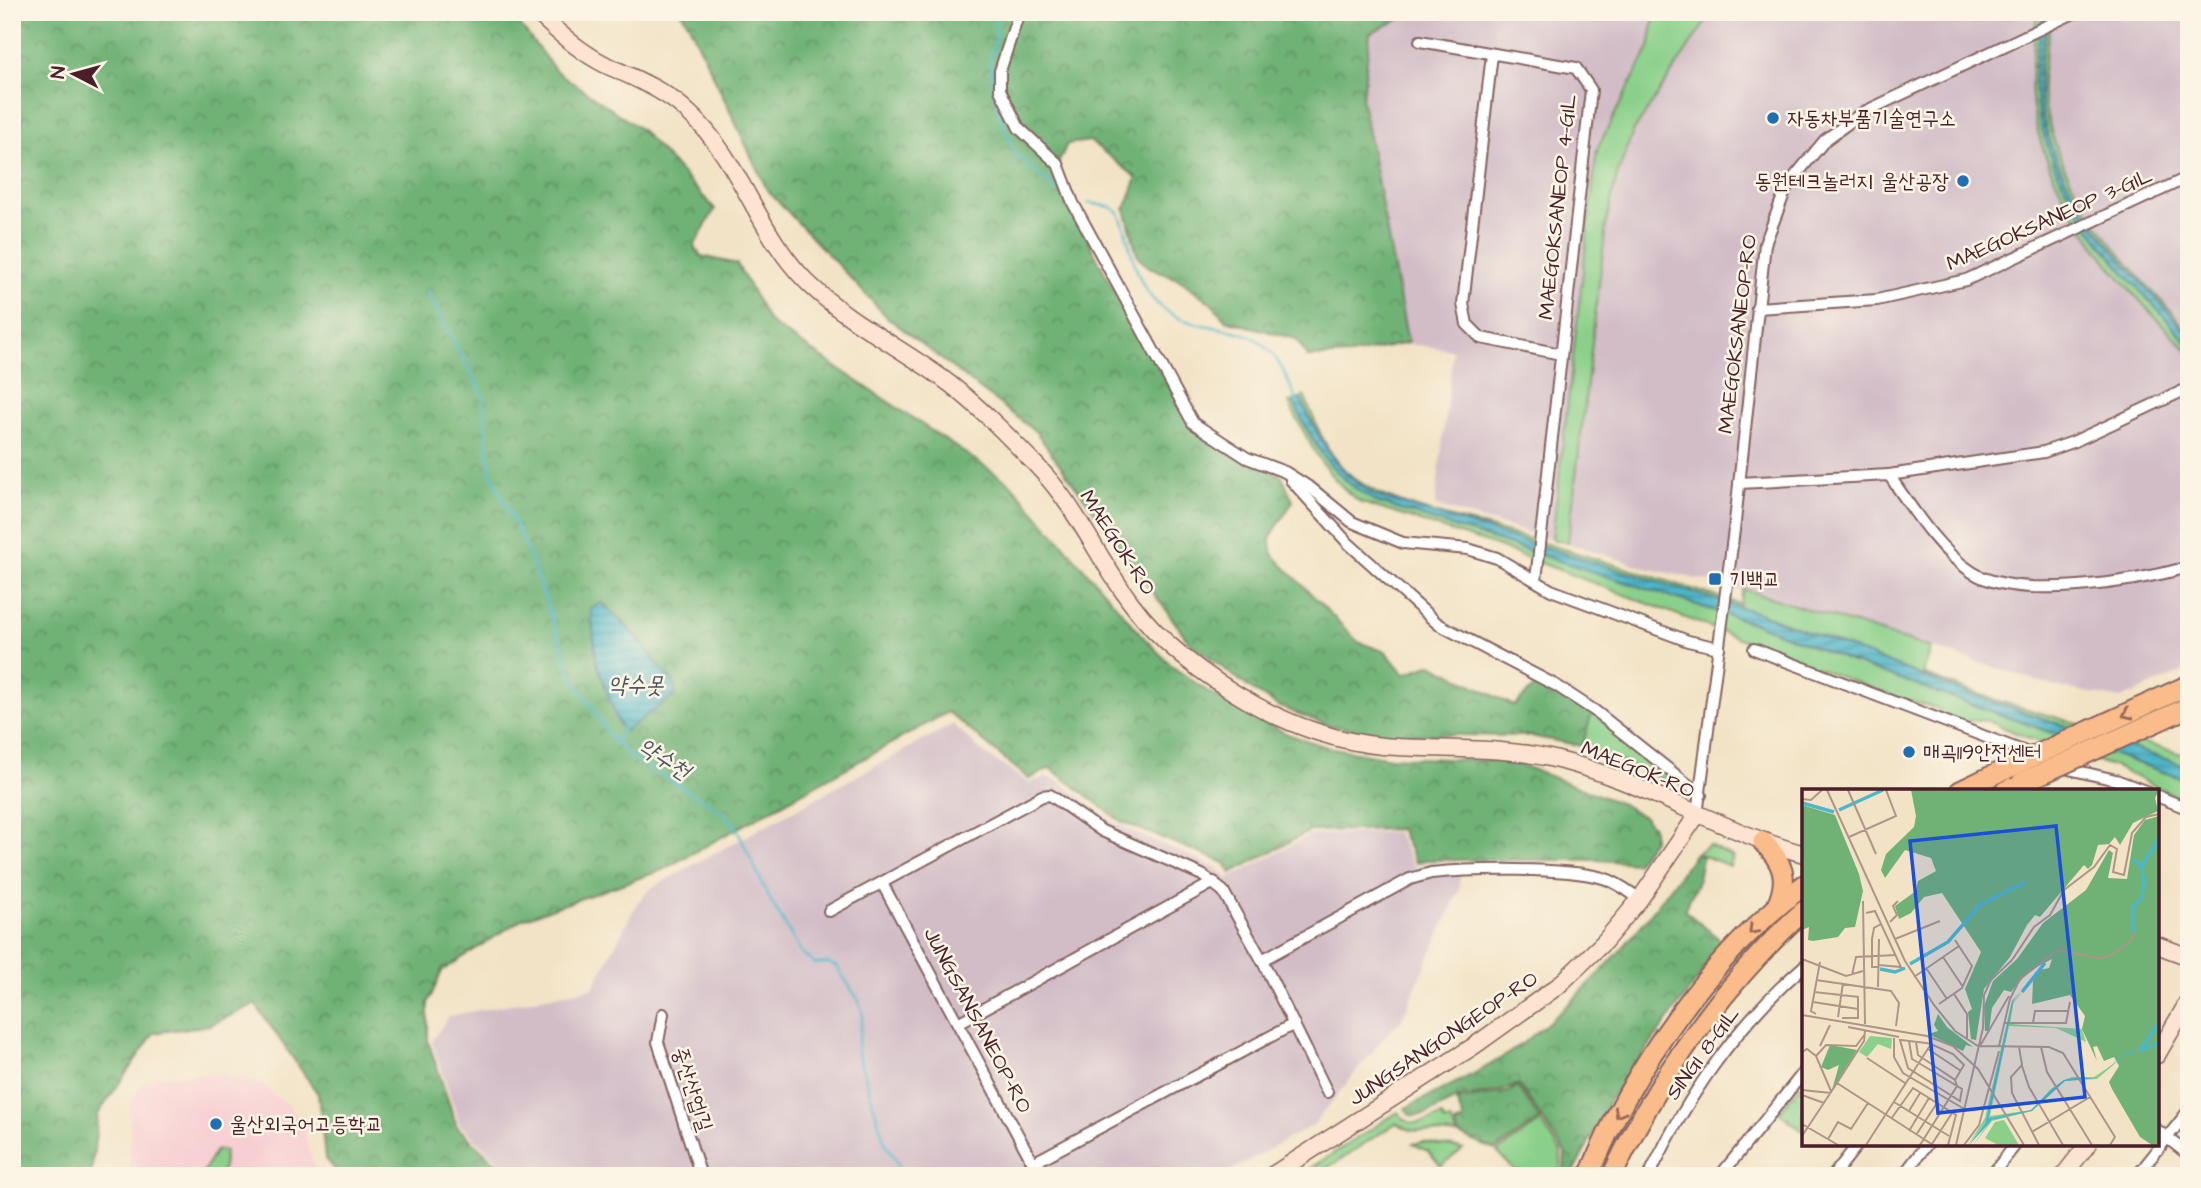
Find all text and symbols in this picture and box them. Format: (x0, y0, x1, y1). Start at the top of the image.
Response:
north arrow (38, 38, 108, 108)
text: N (45, 65, 73, 80)
street label: MAEGOKSANEOP 4-GIL (1531, 93, 1584, 321)
place label: 자동차부품기술연구소 (1787, 104, 1956, 133)
marker: 자동차부품기술연구소 (1765, 110, 1781, 126)
street label: MAEGOKSANEOP 3-GIL (1942, 161, 2157, 278)
place label: 동원테크놀러지 울산공장 (1755, 167, 1949, 196)
marker: 동원테크놀러지 울산공장 (1955, 173, 1971, 189)
street label: MAEGOKSANEOP-RO (1711, 233, 1764, 435)
street label: MAEGOK-RO (1073, 484, 1162, 601)
place label: 기백교 (1729, 565, 1780, 594)
marker: 기백교 (1707, 571, 1723, 587)
water label: 약수못 (608, 669, 664, 701)
one-way arrow (2122, 705, 2134, 719)
water label: 약수천 (632, 730, 699, 789)
street label: MAEGOK-RO (1577, 734, 1699, 805)
place label: 매곡119안전센터 (1923, 738, 2042, 767)
marker: 매곡119안전센터 (1901, 744, 1917, 760)
inset map (1802, 789, 2159, 1146)
street label: JUNGSANSANEOP-RO (916, 922, 1039, 1118)
one-way arrow (1749, 922, 1762, 935)
street label: JUNGSANGONGEOP-RO (1343, 964, 1544, 1113)
street label: SINGI 8-GIL (1659, 1001, 1746, 1106)
street label: 중산산업1길 (665, 1043, 720, 1135)
one-way arrow (1614, 1105, 1627, 1118)
place label: 울산외국어고등학교 (230, 1110, 382, 1139)
marker: 울산외국어고등학교 (208, 1116, 224, 1132)

